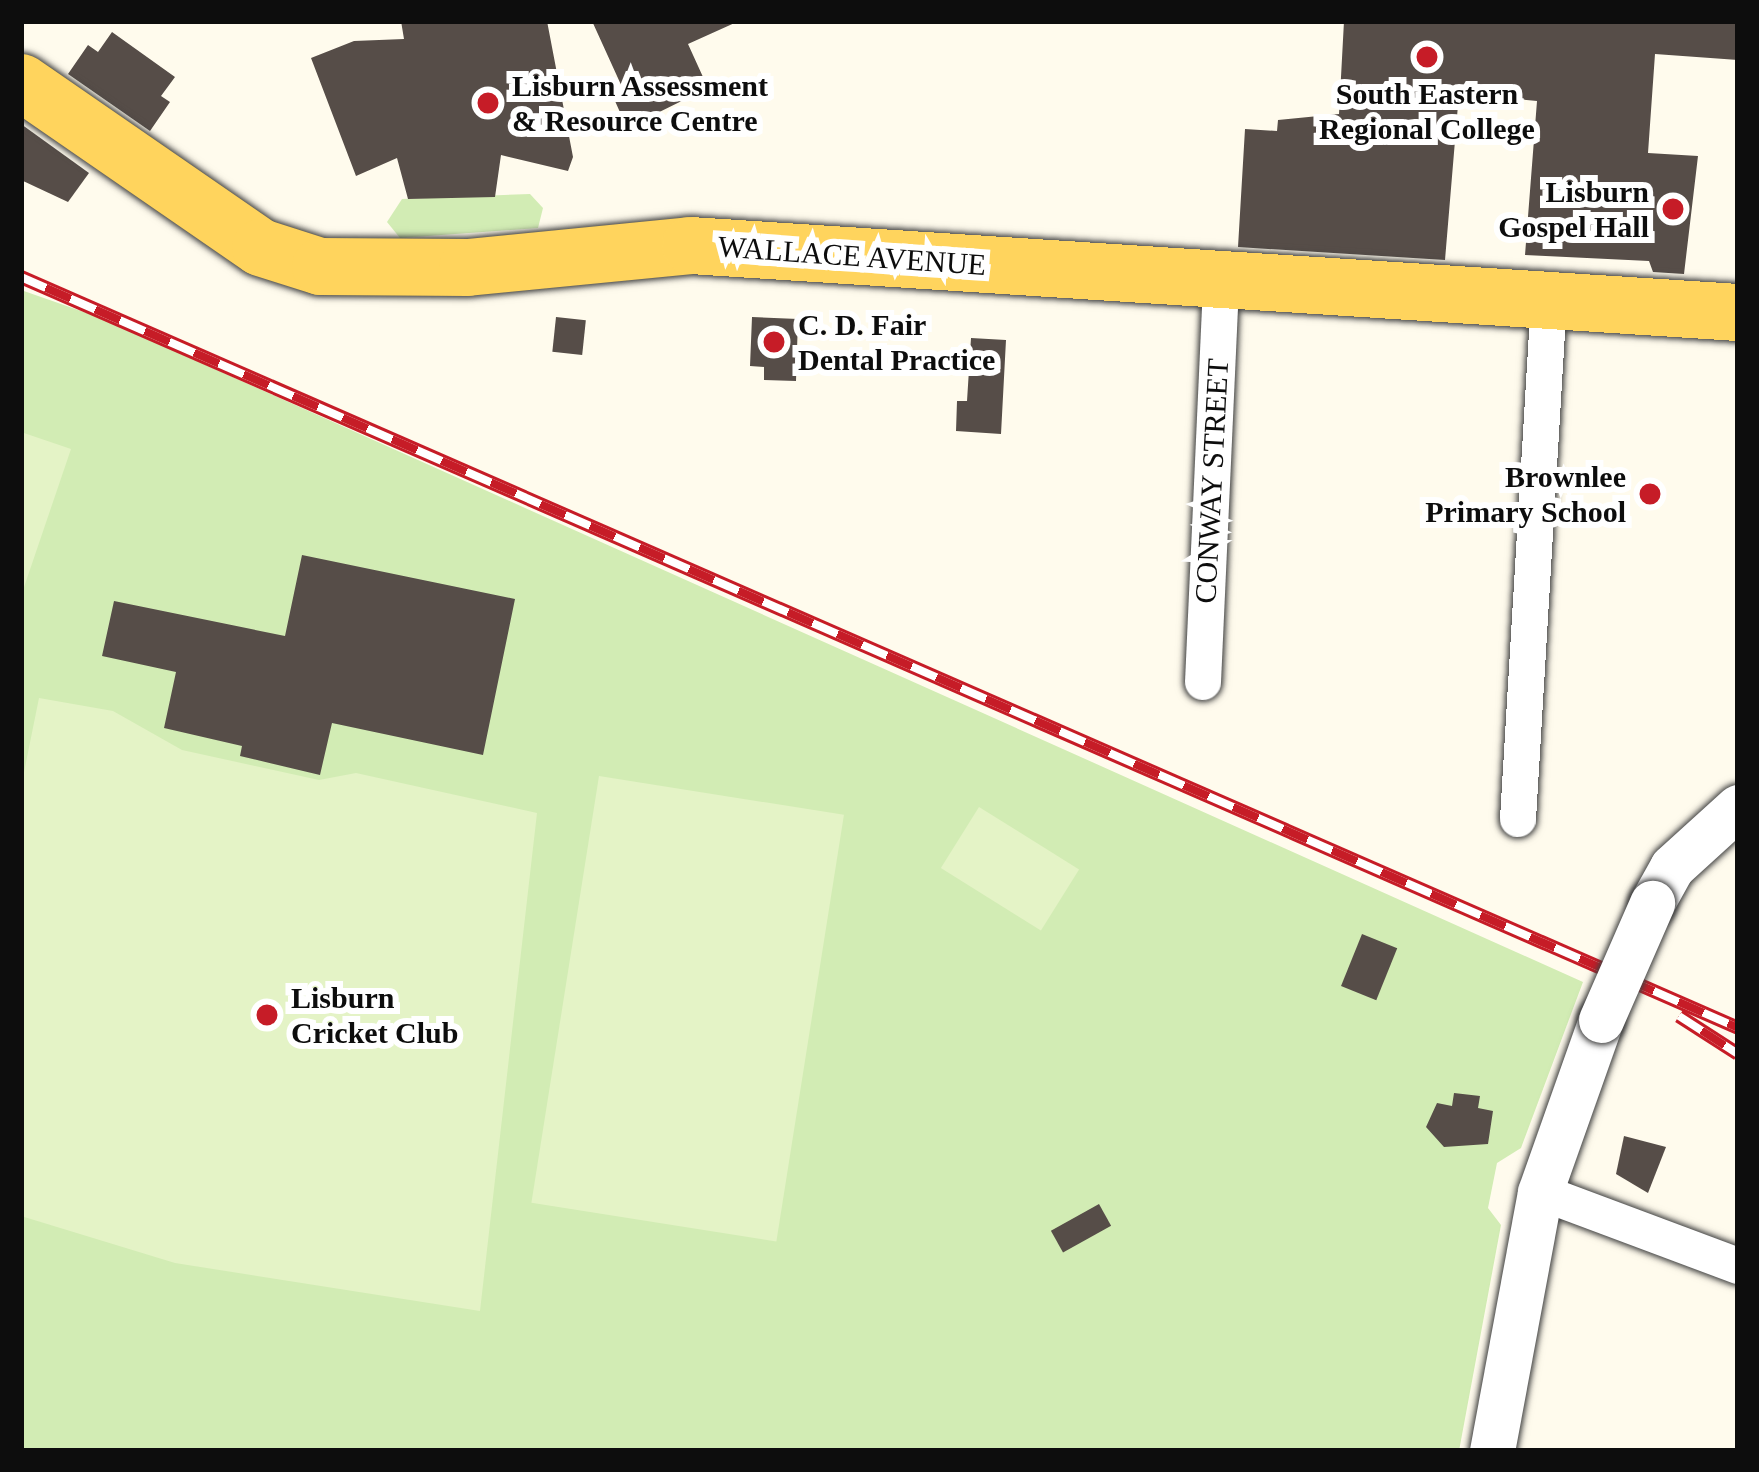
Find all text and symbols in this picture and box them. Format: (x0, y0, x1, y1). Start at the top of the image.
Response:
marker: South Eastern Regional College (1414, 44, 1440, 70)
place label: Lisburn Assessment & Resource Centre (512, 68, 770, 138)
place label: South Eastern Regional College (1319, 76, 1535, 146)
marker: Lisburn Assessment & Resource Centre (475, 90, 501, 116)
place label: Lisburn Gospel Hall (1498, 174, 1649, 244)
marker: Lisburn Gospel Hall (1660, 196, 1686, 222)
street label: WALLACE AVENUE (716, 229, 988, 283)
place label: C. D. Fair Dental Practice (798, 307, 995, 378)
marker: C. D. Fair Dental Practice (761, 329, 787, 355)
street label: CONWAY STREET (1188, 357, 1236, 605)
place label: Brownlee Primary School (1425, 459, 1626, 530)
marker: Brownlee Primary School (1637, 481, 1663, 507)
place label: Lisburn Cricket Club (291, 980, 458, 1050)
marker: Lisburn Cricket Club (254, 1002, 280, 1028)

